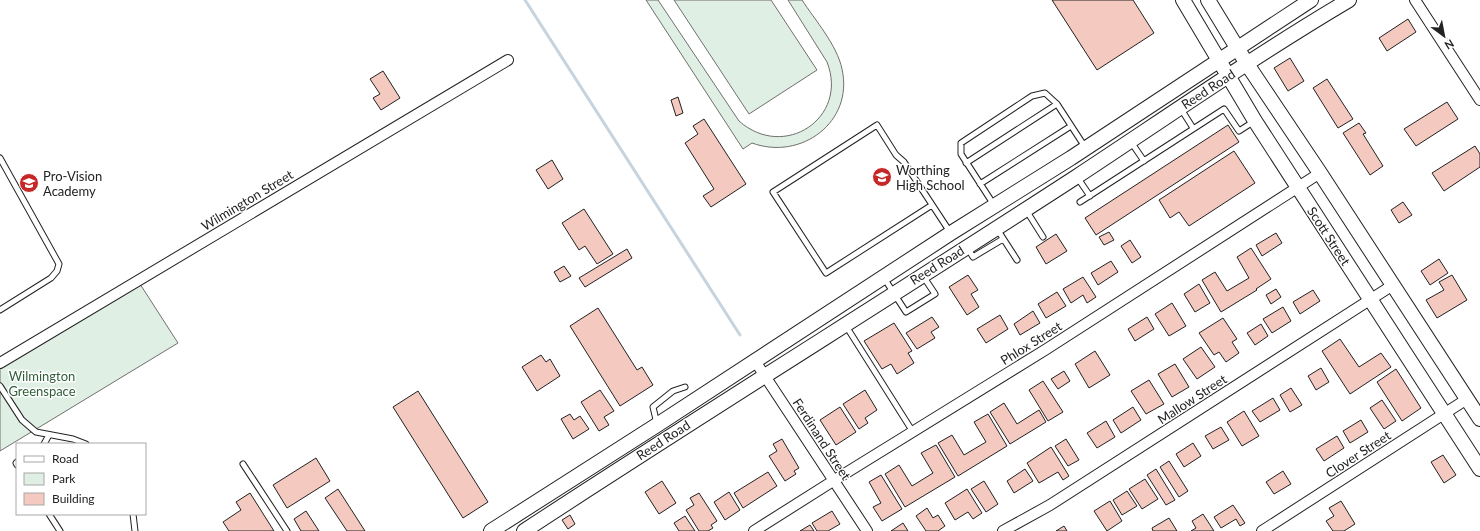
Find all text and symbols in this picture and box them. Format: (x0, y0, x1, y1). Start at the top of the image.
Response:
north arrow (1424, 16, 1464, 56)
text: N (1443, 37, 1457, 53)
street label: Reed Road (1178, 66, 1238, 112)
place label: Worthing High School (896, 162, 965, 193)
street label: Wilmington Street (198, 166, 296, 234)
school or university icon: Worthing High School (871, 166, 893, 188)
place label: Pro-Vision Academy (43, 168, 102, 199)
school or university icon: Pro-Vision Academy (18, 172, 40, 194)
street label: Scott Street (1304, 204, 1354, 269)
street label: Reed Road (907, 242, 967, 288)
street label: Phlox Street (997, 318, 1065, 368)
park label: Wilmington Greenspace (8, 368, 76, 399)
street label: Mallow Street (1154, 371, 1230, 427)
street label: Ferdinand Street (790, 395, 855, 483)
street label: Reed Road (633, 417, 693, 463)
street label: Clover Street (1322, 427, 1394, 481)
legend (16, 443, 146, 515)
text: Road (52, 451, 79, 466)
text: Park (52, 471, 76, 486)
text: Building (52, 491, 95, 506)

